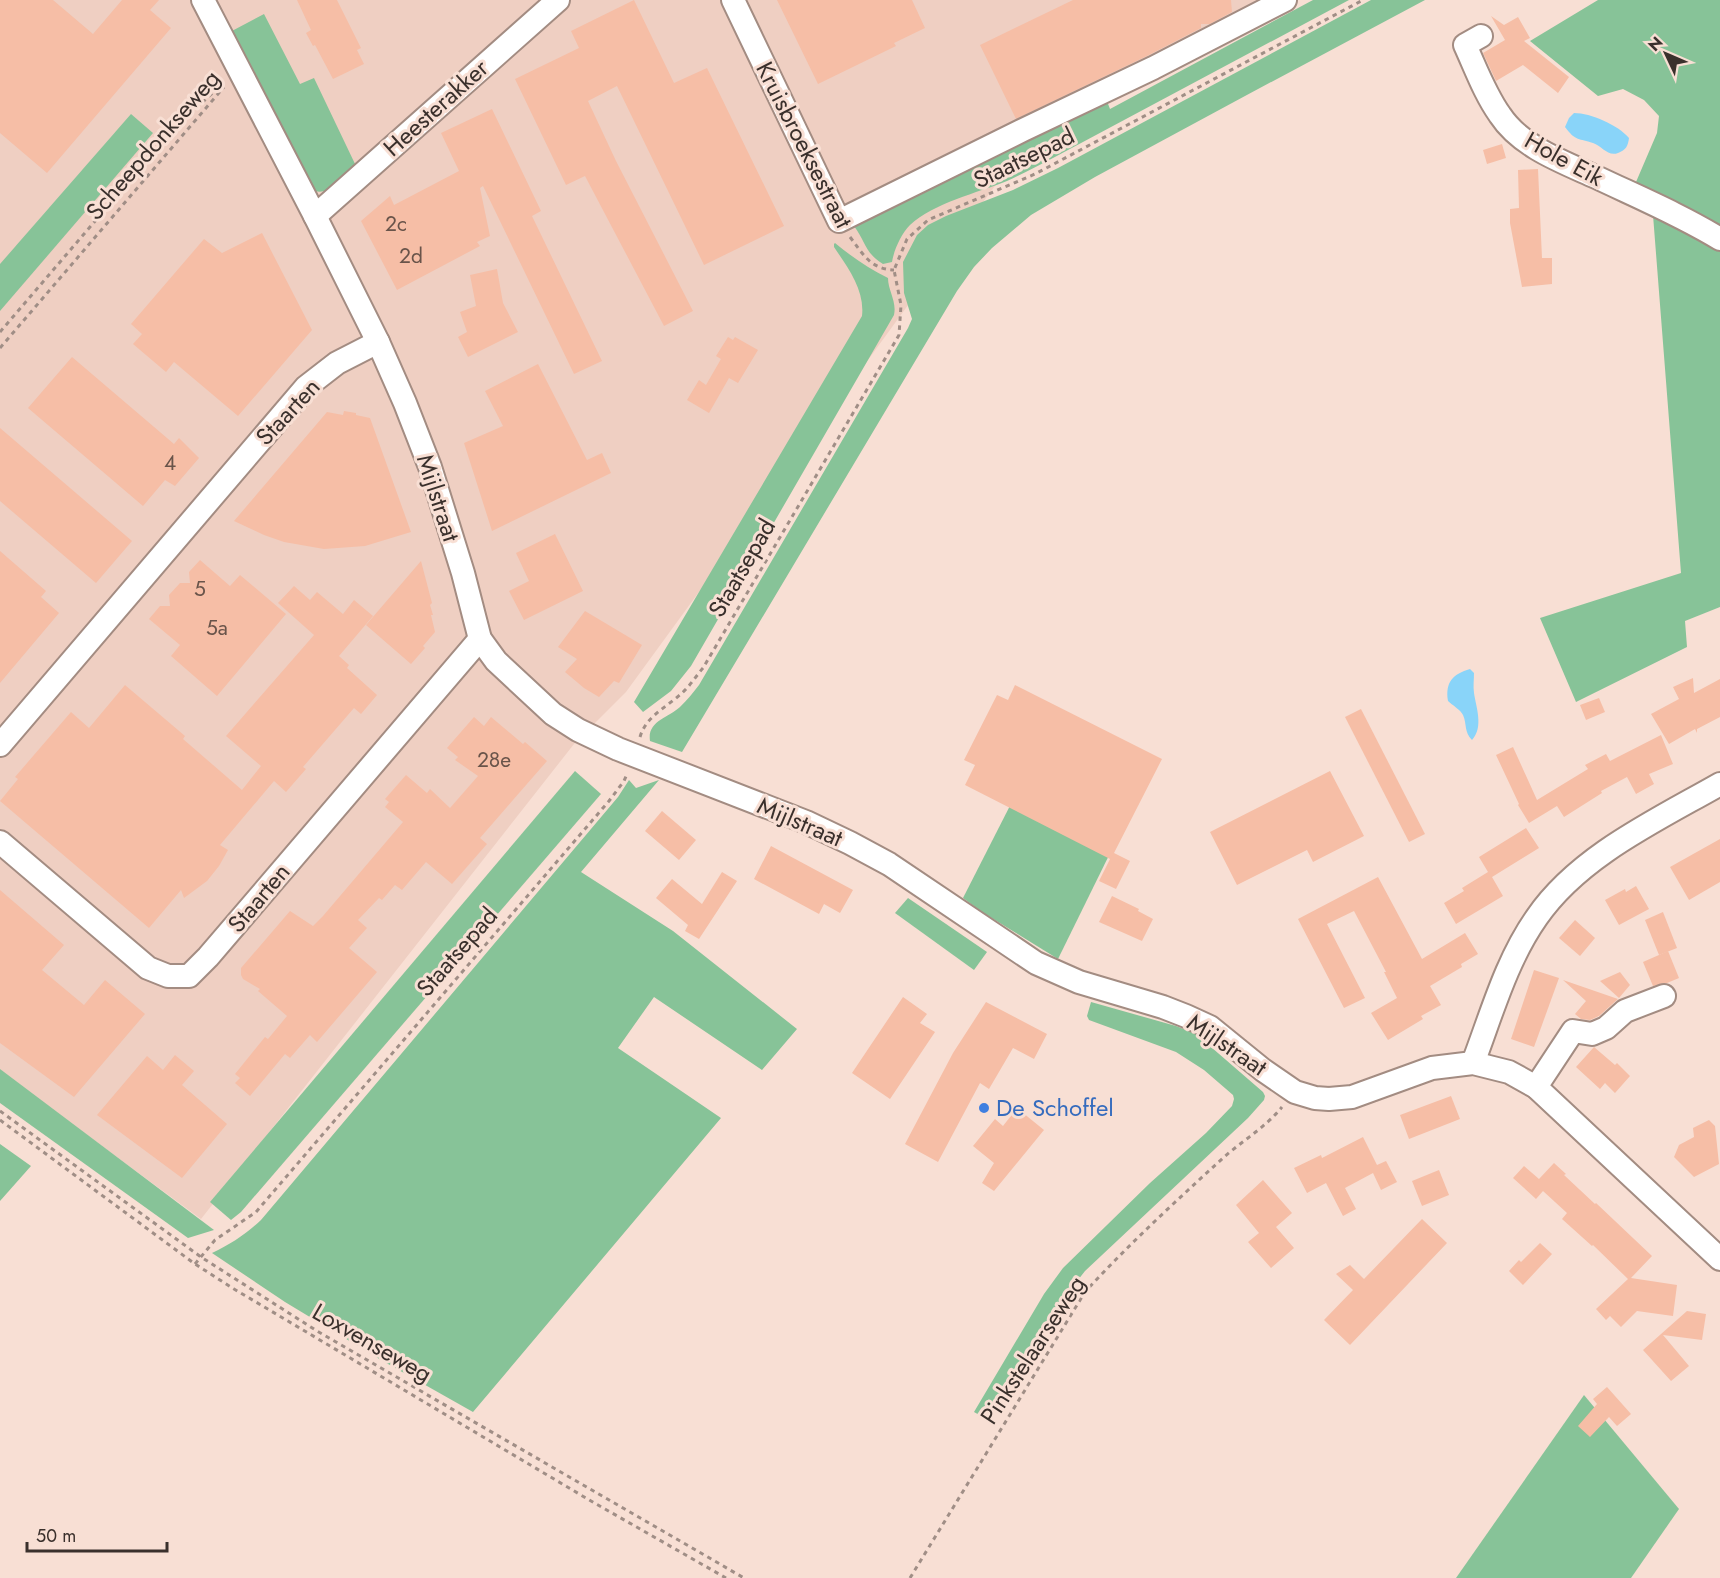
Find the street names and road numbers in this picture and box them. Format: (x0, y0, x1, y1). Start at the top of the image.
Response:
street label: Heesterakker (375, 50, 497, 164)
street label: Kruisbroeksestraat (747, 56, 862, 234)
street label: Scheepdonkseweg (77, 62, 228, 228)
street label: Staatsepad (967, 118, 1080, 197)
street label: Hole Eik (1518, 123, 1610, 195)
street label: Staarten (247, 370, 328, 453)
street label: Mijlstraat (408, 450, 469, 546)
street label: Staatsepad (699, 512, 784, 624)
street label: Mijlstraat (752, 788, 849, 855)
street label: Staarten (219, 855, 298, 940)
street label: Staatsepad (408, 899, 505, 1004)
street label: Mijlstraat (1180, 1005, 1274, 1084)
street label: Pinkstelaarseweg (971, 1269, 1094, 1431)
street label: Loxvenseweg (306, 1294, 439, 1391)

